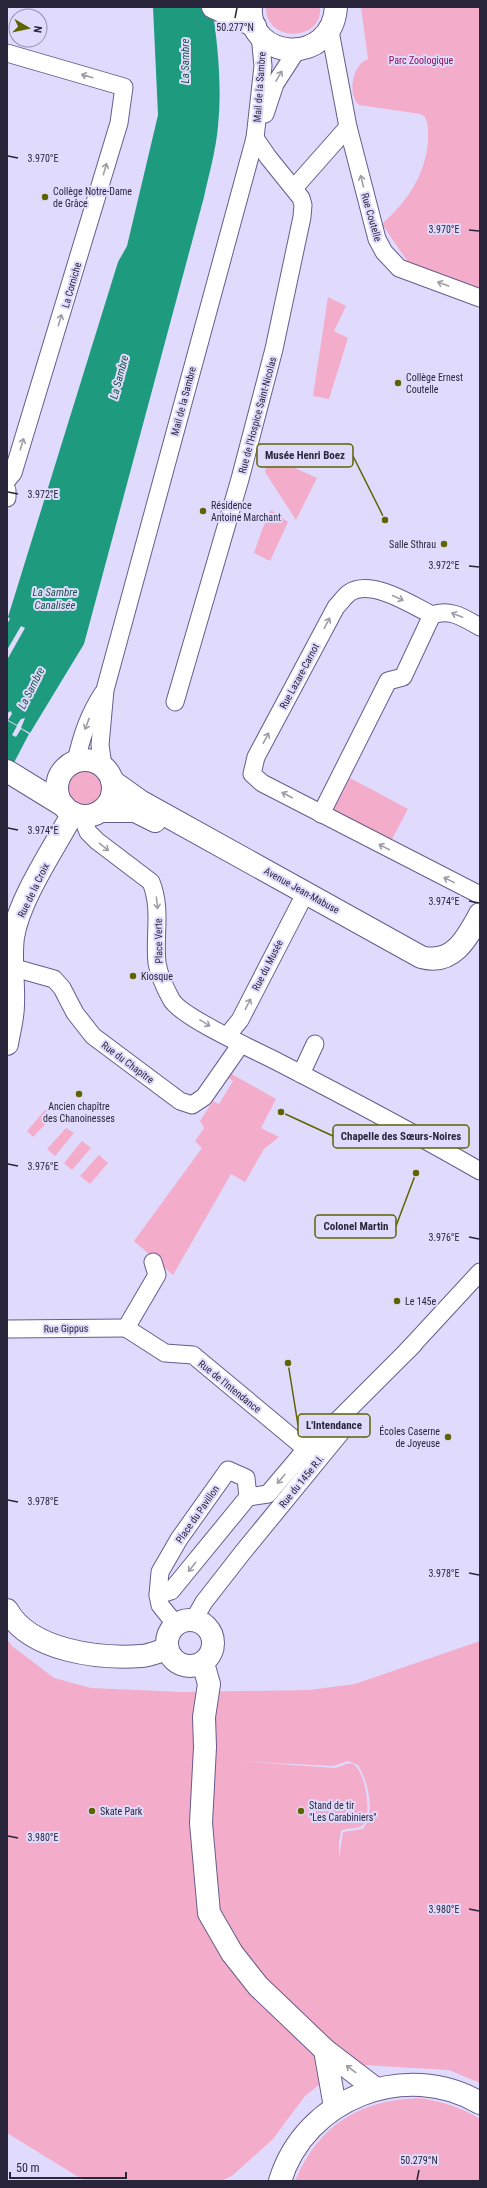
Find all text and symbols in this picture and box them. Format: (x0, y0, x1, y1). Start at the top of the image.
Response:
north arrow (8, 8, 48, 48)
text: 50.277°N (216, 22, 254, 33)
text: N (30, 25, 44, 34)
water label: La Sambre (179, 39, 192, 83)
street label: Mail de la Sambre (252, 51, 267, 123)
park label: Parc Zoologique (389, 55, 453, 66)
one-way arrow (276, 70, 284, 82)
one-way arrow (81, 72, 94, 79)
text: 3.970°E (27, 153, 59, 164)
one-way arrow (102, 162, 109, 175)
one-way arrow (358, 175, 366, 188)
place label: Collège Notre-Dame de Grâce (53, 186, 132, 209)
marker: Collège Notre-Dame de Grâce (40, 192, 50, 202)
street label: Rue Coutelle (359, 192, 384, 243)
text: 3.970°E (428, 224, 460, 235)
street label: La Corniche (60, 261, 83, 309)
one-way arrow (438, 280, 450, 288)
one-way arrow (57, 314, 65, 326)
water label: La Sambre (107, 354, 132, 400)
street label: Rue de l'Hospice Saint-Nicolas (237, 355, 278, 475)
street label: Mail de la Sambre (169, 365, 198, 437)
place label: Collège Ernest Coutelle (406, 372, 463, 395)
marker: Collège Ernest Coutelle (393, 378, 403, 388)
one-way arrow (19, 438, 26, 451)
callout: Musée Henri Boez (257, 444, 353, 467)
text: Musée Henri Boez (265, 449, 345, 462)
text: 3.972°E (27, 489, 59, 500)
place label: Résidence Antoine Marchant (211, 500, 281, 523)
marker: Résidence Antoine Marchant (198, 506, 208, 516)
place label: Salle Sthrau (389, 539, 436, 550)
marker: Salle Sthrau (439, 539, 449, 549)
text: 3.972°E (428, 560, 460, 571)
water label: La Sambre Canalisée (33, 586, 77, 612)
one-way arrow (392, 595, 404, 602)
one-way arrow (450, 611, 463, 618)
one-way arrow (324, 618, 332, 630)
street label: Rue Lazare-Carnot (278, 642, 321, 711)
water label: La Sambre (15, 665, 47, 711)
one-way arrow (82, 717, 90, 729)
one-way arrow (263, 732, 271, 744)
one-way arrow (281, 791, 293, 799)
text: 3.974°E (27, 825, 59, 836)
one-way arrow (98, 842, 109, 851)
one-way arrow (379, 843, 391, 850)
street label: Rue de la Croix (16, 861, 52, 919)
street label: Avenue Jean-Mabuse (262, 865, 341, 916)
one-way arrow (444, 876, 456, 883)
one-way arrow (153, 896, 160, 909)
text: 3.974°E (428, 896, 460, 907)
street label: Place Verte (153, 918, 164, 964)
street label: Rue du Musée (250, 938, 285, 992)
marker: Kiosque (128, 971, 138, 981)
place label: Kiosque (141, 971, 173, 982)
one-way arrow (245, 998, 252, 1010)
one-way arrow (199, 1020, 211, 1028)
street label: Rue du Chapitre (99, 1039, 156, 1086)
marker: Ancien chapître des Chanoinesses (74, 1089, 84, 1099)
place label: Ancien chapître des Chanoinesses (43, 1101, 115, 1124)
callout: Chapelle des Sœurs-Noires (333, 1125, 469, 1148)
text: Chapelle des Sœurs-Noires (341, 1130, 461, 1143)
text: 3.976°E (27, 1161, 59, 1172)
callout: Colonel Martin (315, 1215, 396, 1238)
text: Colonel Martin (324, 1220, 388, 1233)
text: 3.976°E (428, 1232, 460, 1243)
marker: Le 145e (392, 1296, 402, 1306)
place label: Le 145e (405, 1296, 437, 1307)
street label: Rue Gippus (44, 1323, 89, 1334)
street label: Rue de l'Intendance (196, 1358, 263, 1415)
callout: L'Intendance (298, 1414, 370, 1437)
text: L'Intendance (306, 1419, 362, 1432)
place label: Écoles Caserne de Joyeuse (379, 1425, 440, 1449)
marker: Écoles Caserne de Joyeuse (443, 1432, 453, 1442)
street label: Rue du 145e R.I. (277, 1453, 326, 1510)
one-way arrow (276, 1474, 285, 1484)
street label: Place du Pavillon (174, 1483, 221, 1545)
text: 3.978°E (27, 1496, 59, 1507)
one-way arrow (187, 1562, 196, 1573)
text: 3.978°E (428, 1568, 460, 1579)
place label: Stand de tir "Les Carabiniers" (309, 1800, 376, 1823)
marker: Skate Park (87, 1806, 97, 1816)
place label: Skate Park (100, 1806, 143, 1817)
marker: Stand de tir "Les Carabiniers" (296, 1806, 306, 1816)
text: 3.980°E (27, 1832, 59, 1843)
text: 3.980°E (428, 1904, 460, 1915)
one-way arrow (345, 2065, 356, 2074)
scale bar (10, 2154, 126, 2180)
text: 50.279°N (400, 2155, 438, 2166)
text: 50 m (16, 2161, 40, 2175)

